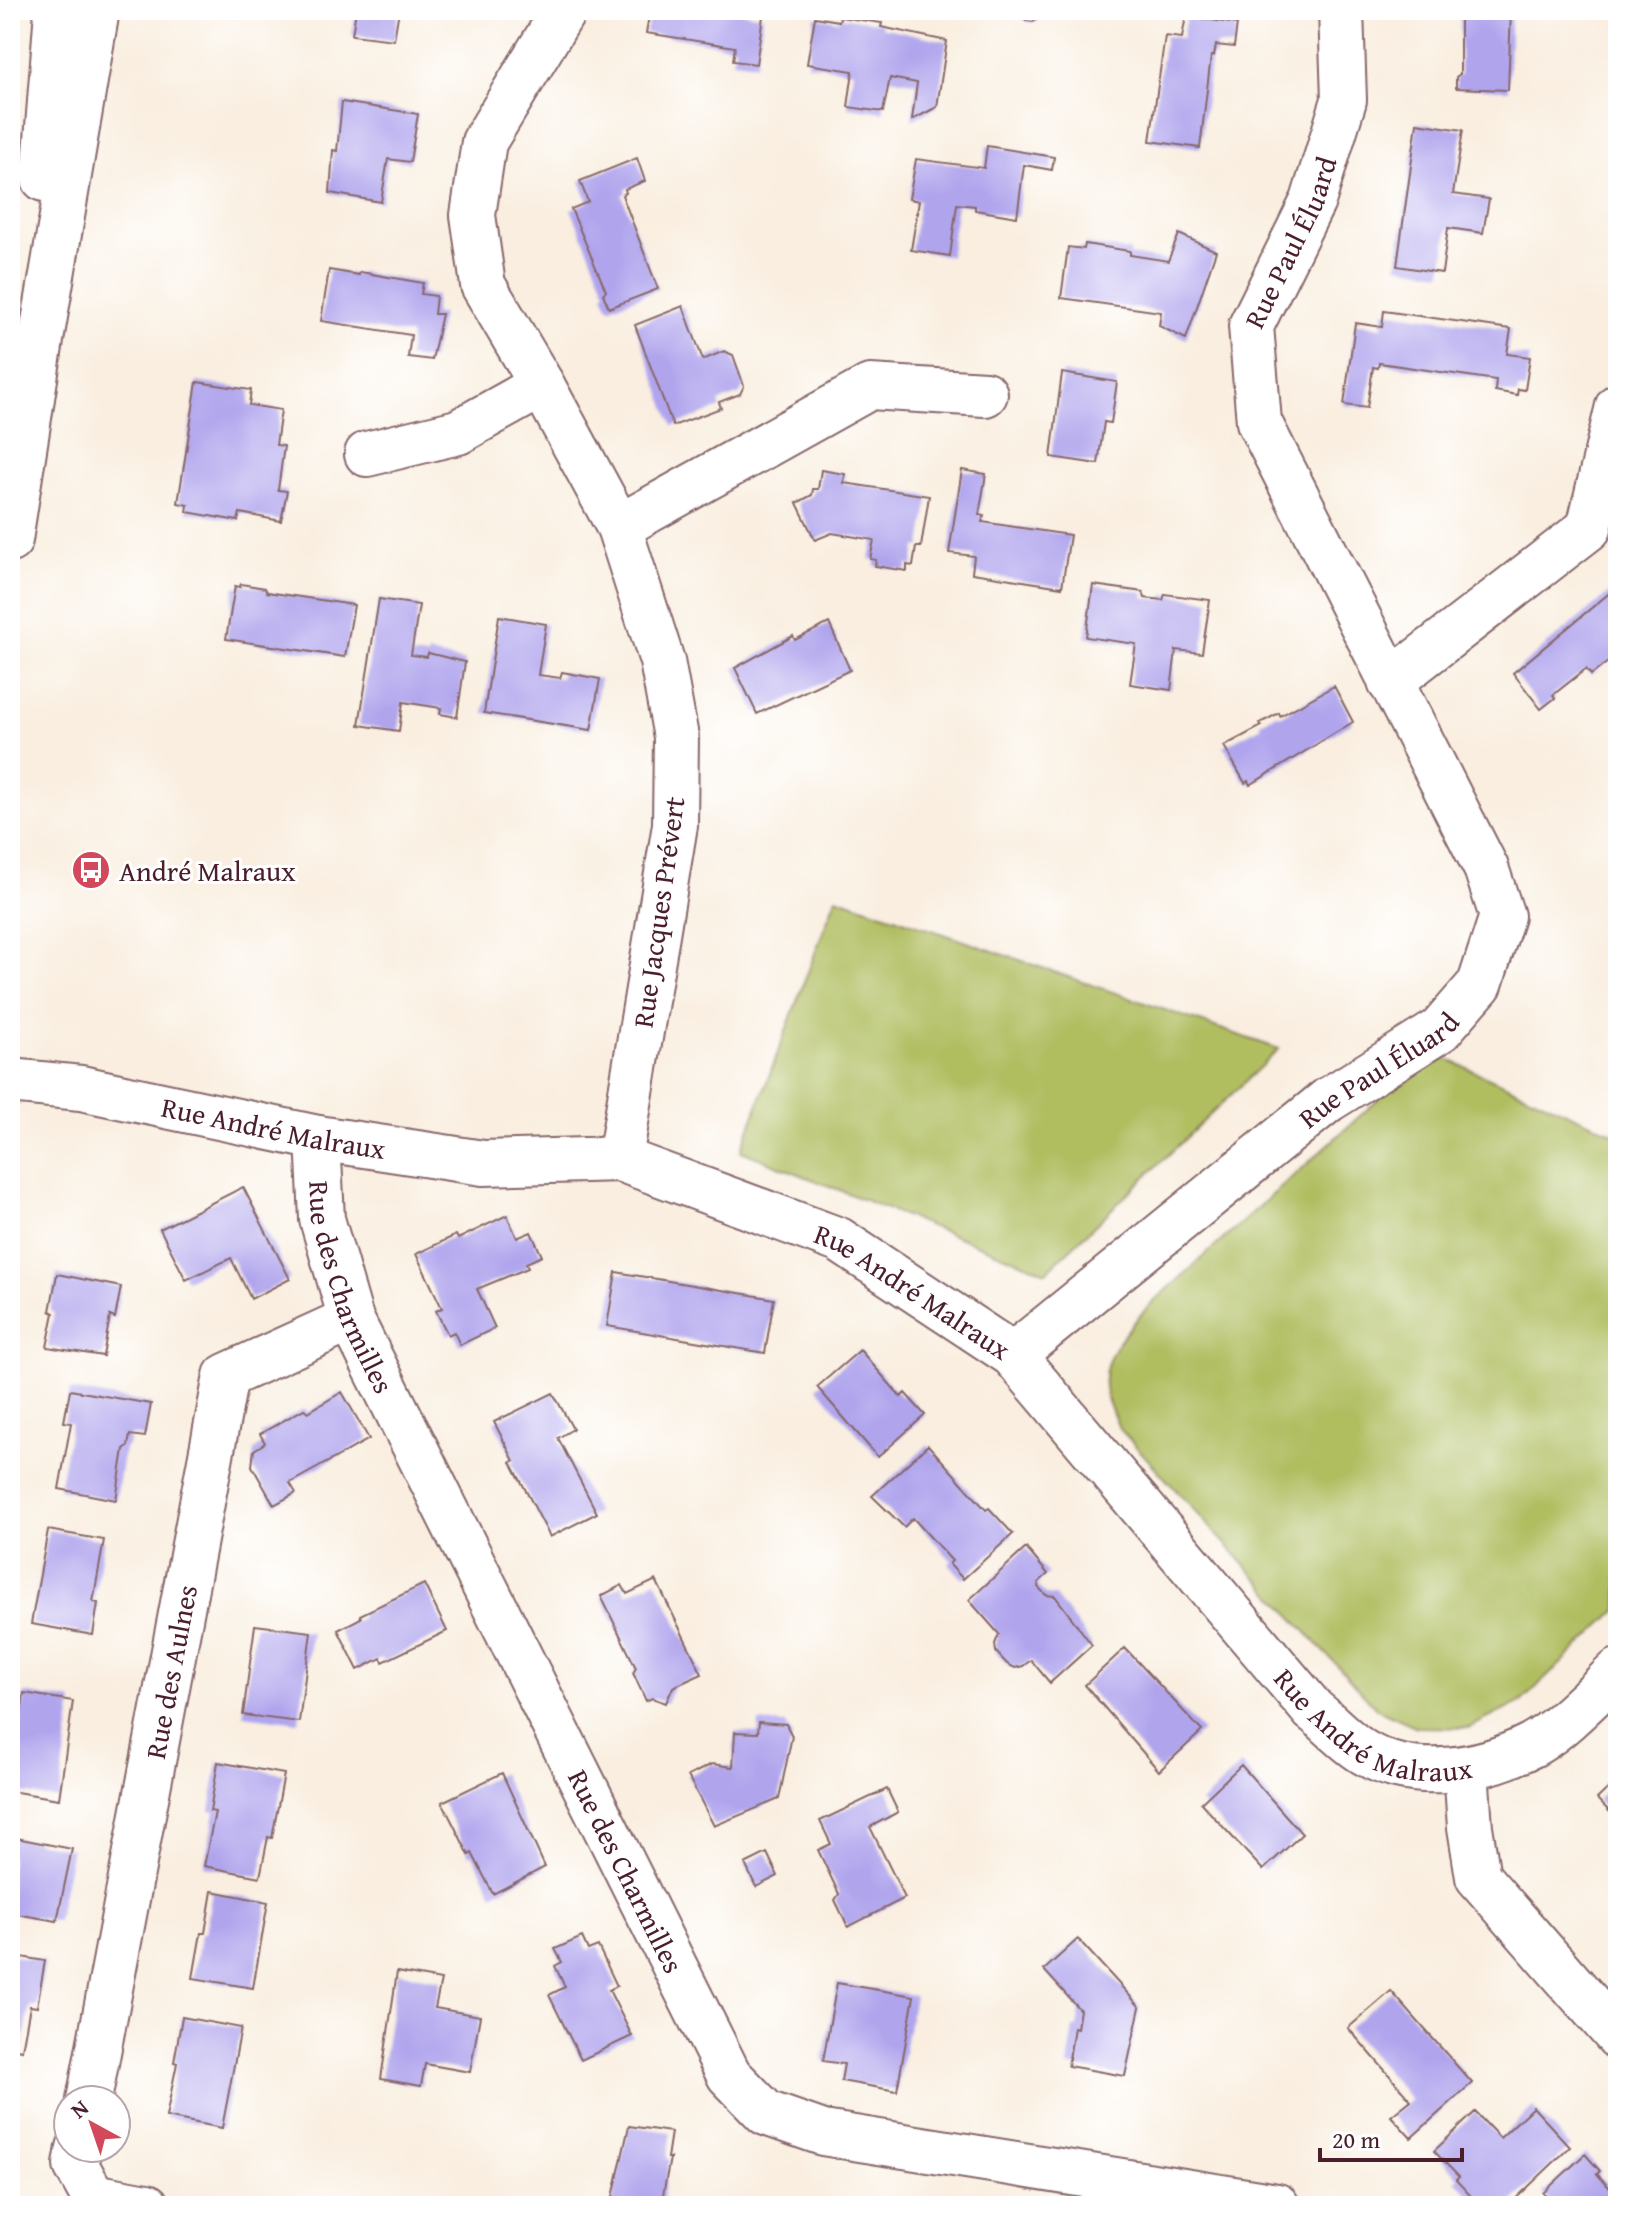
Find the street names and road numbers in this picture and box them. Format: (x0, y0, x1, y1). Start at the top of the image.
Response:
street label: Rue Paul Éluard (1233, 151, 1346, 335)
street label: Rue Jacques Prévert (621, 794, 695, 1030)
street label: Rue Paul Éluard (1289, 1002, 1468, 1137)
street label: Rue André Malraux (158, 1085, 389, 1169)
street label: Rue des Charmilles (300, 1180, 405, 1400)
street label: Rue André Malraux (809, 1212, 1020, 1369)
street label: Rue des Aulnes (134, 1581, 207, 1762)
street label: Rue André Malraux (1265, 1659, 1475, 1791)
street label: Rue des Charmilles (559, 1762, 695, 1979)

